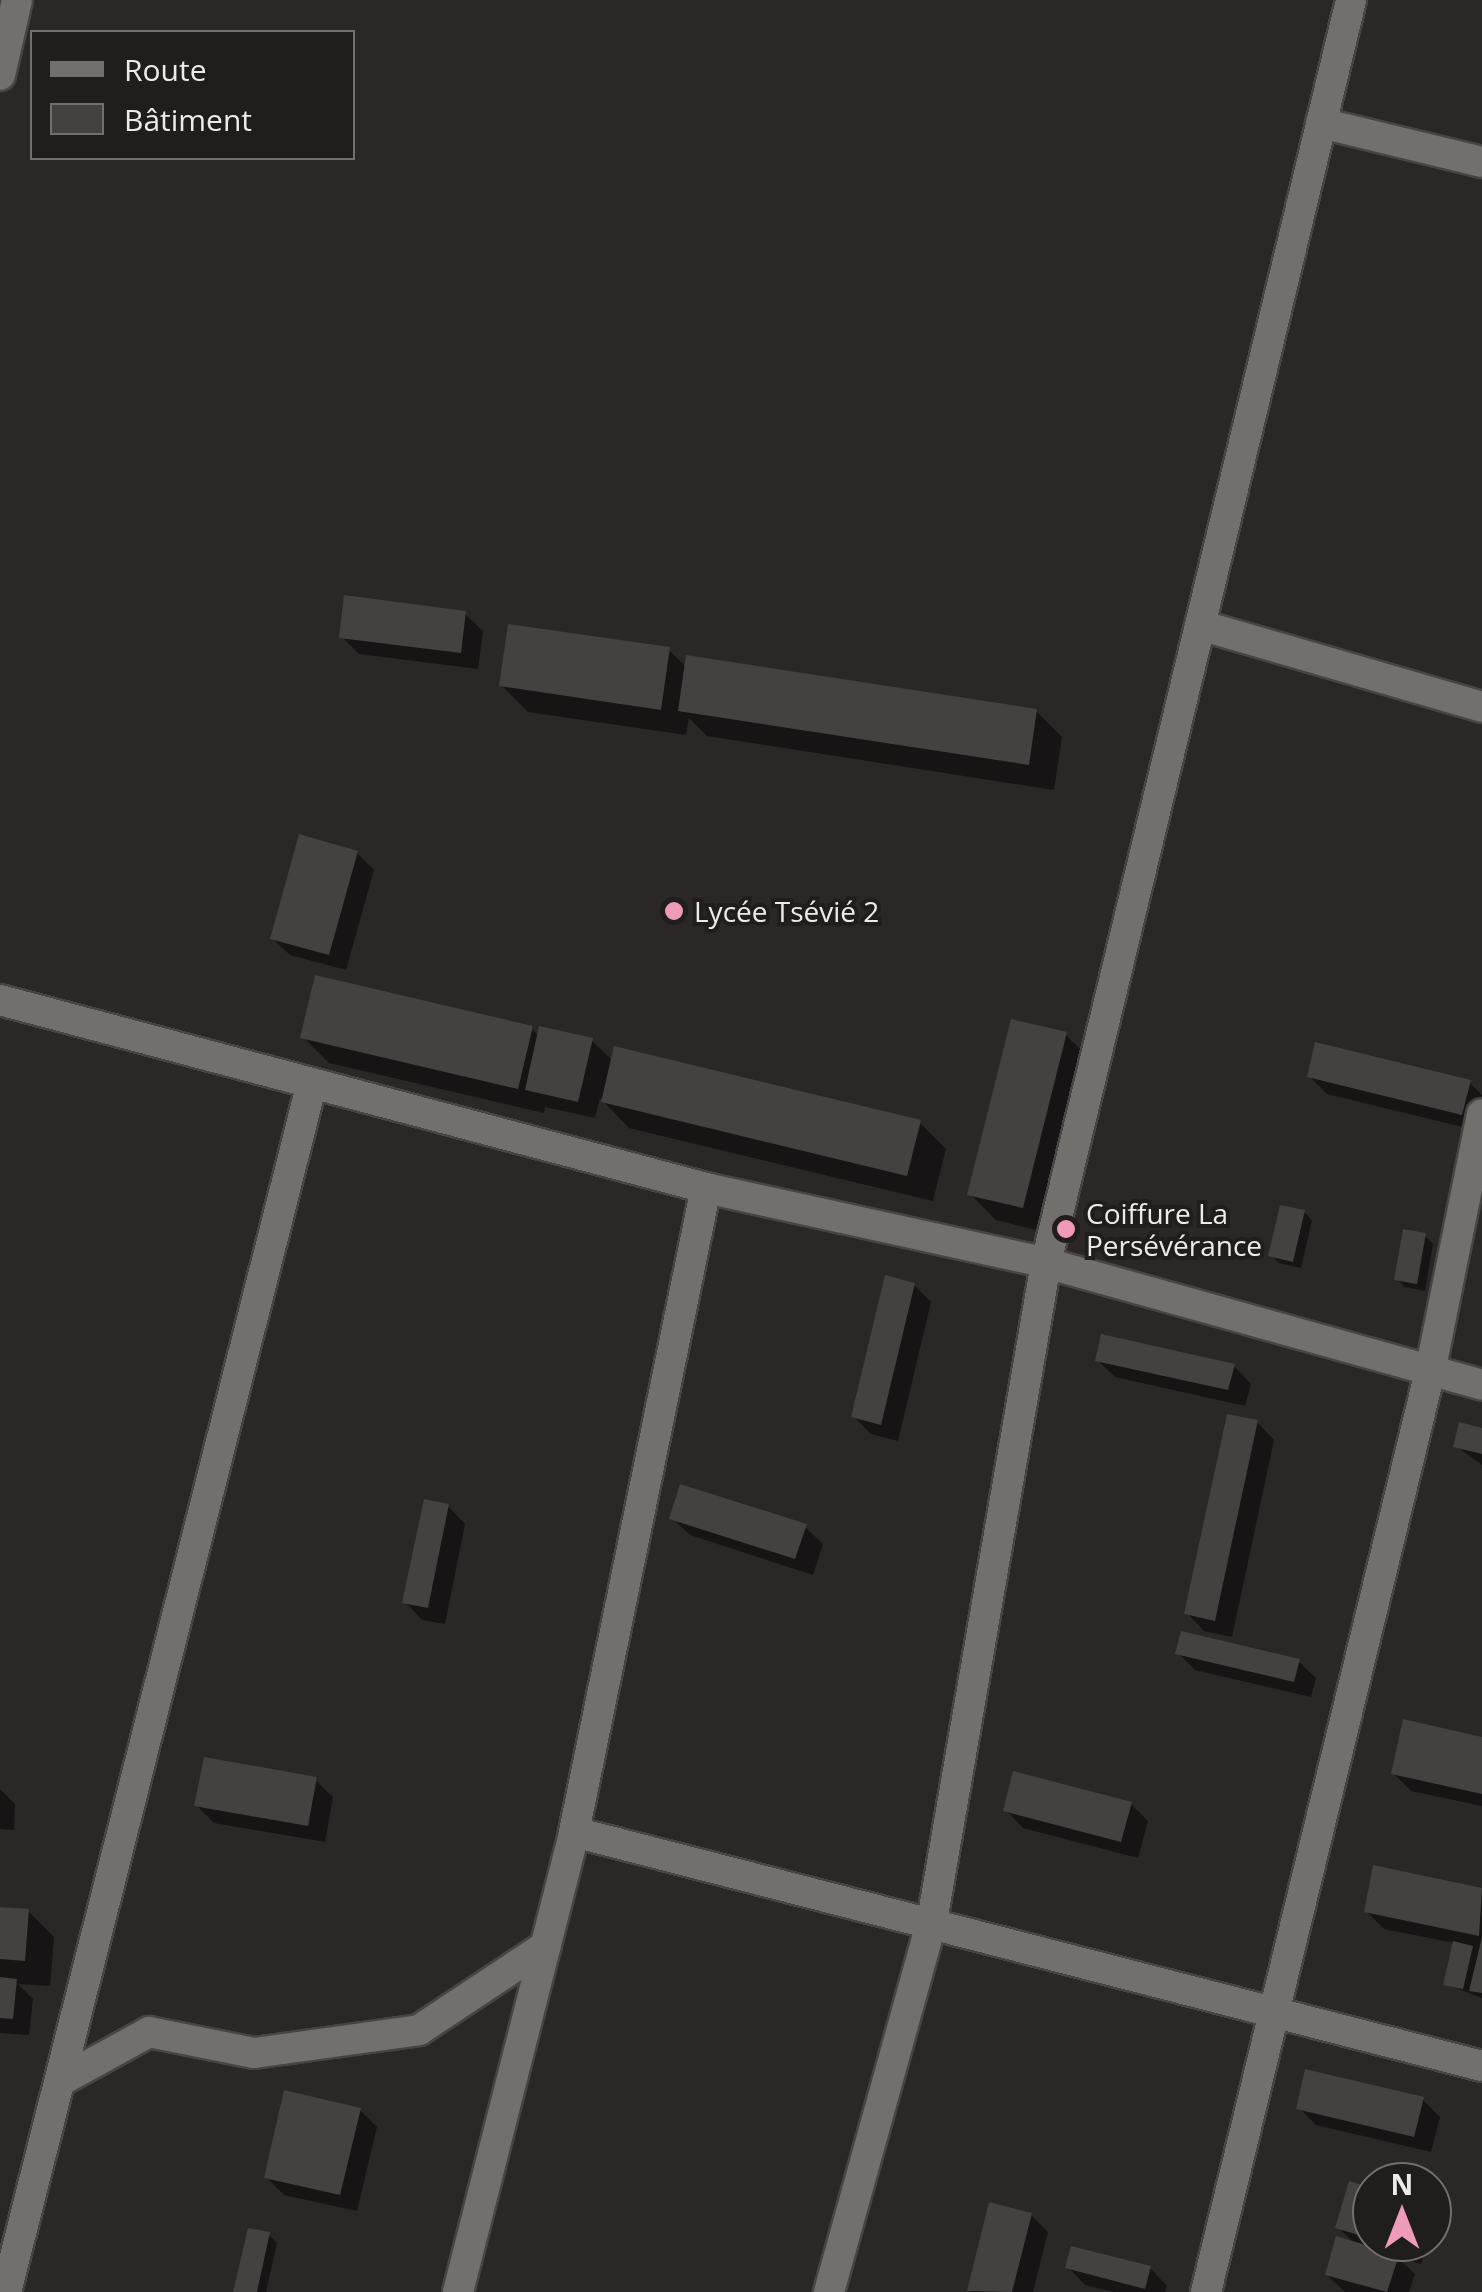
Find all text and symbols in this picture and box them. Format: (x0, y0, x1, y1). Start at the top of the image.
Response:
legend (30, 30, 355, 160)
text: Route (124, 49, 207, 90)
text: Bâtiment (124, 99, 252, 140)
place label: Lycée Tsévié 2 (694, 894, 879, 928)
marker: Lycée Tsévié 2 (663, 900, 685, 922)
place label: Coiffure La Persévérance (1086, 1196, 1262, 1262)
marker: Coiffure La Persévérance (1055, 1218, 1077, 1240)
north arrow (1352, 2162, 1452, 2262)
text: N (1391, 2165, 1413, 2203)

